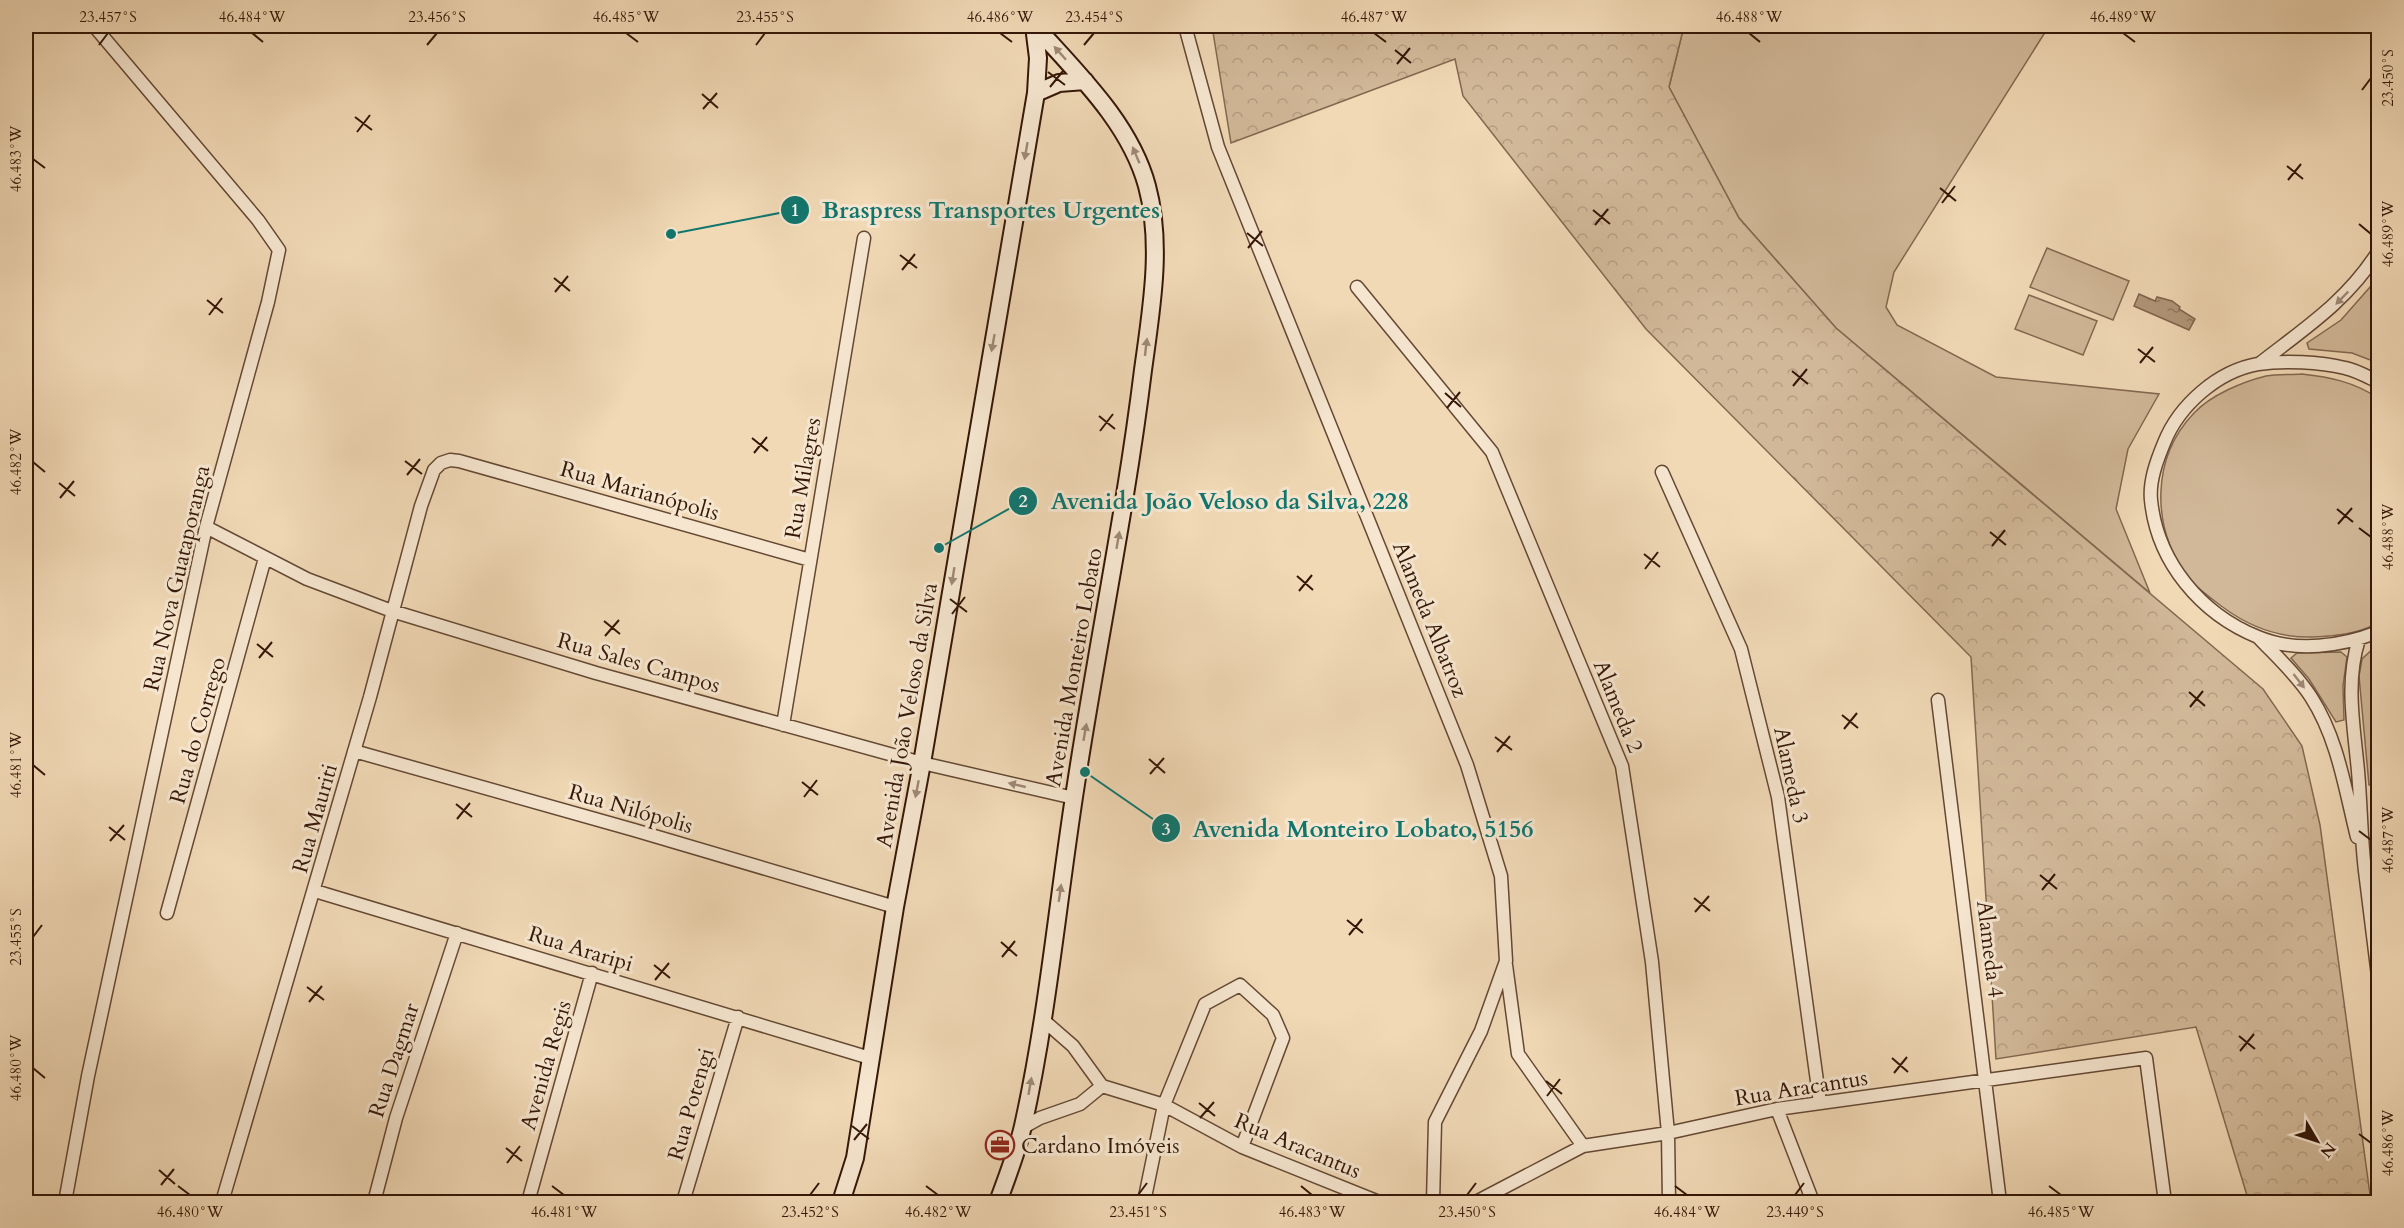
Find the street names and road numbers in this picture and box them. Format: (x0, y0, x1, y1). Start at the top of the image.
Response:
street label: Rua Milagres (778, 415, 828, 541)
street label: Rua Marianópolis (557, 454, 723, 528)
street label: Rua Nova Guataporanga (136, 462, 218, 694)
street label: Alameda Albatroz (1385, 537, 1475, 702)
street label: Avenida Monteiro Lobato (1038, 545, 1110, 789)
street label: Avenida João Veloso da Silva (869, 580, 945, 850)
street label: Rua Sales Campos (554, 625, 724, 701)
street label: Rua do Corrego (163, 653, 233, 807)
street label: Alameda 2 (1586, 655, 1650, 757)
street label: Alameda 3 (1766, 724, 1816, 826)
street label: Rua Mauriti (285, 760, 345, 876)
street label: Rua Nilópolis (565, 777, 696, 841)
street label: Alameda 4 (1969, 899, 2011, 999)
street label: Rua Araripi (525, 919, 637, 979)
street label: Avenida Regis (513, 997, 579, 1134)
street label: Rua Dagmar (361, 998, 427, 1121)
street label: Rua Potengi (661, 1045, 721, 1164)
street label: Rua Aracantus (1732, 1063, 1870, 1113)
street label: Rua Aracantus (1230, 1106, 1365, 1186)

